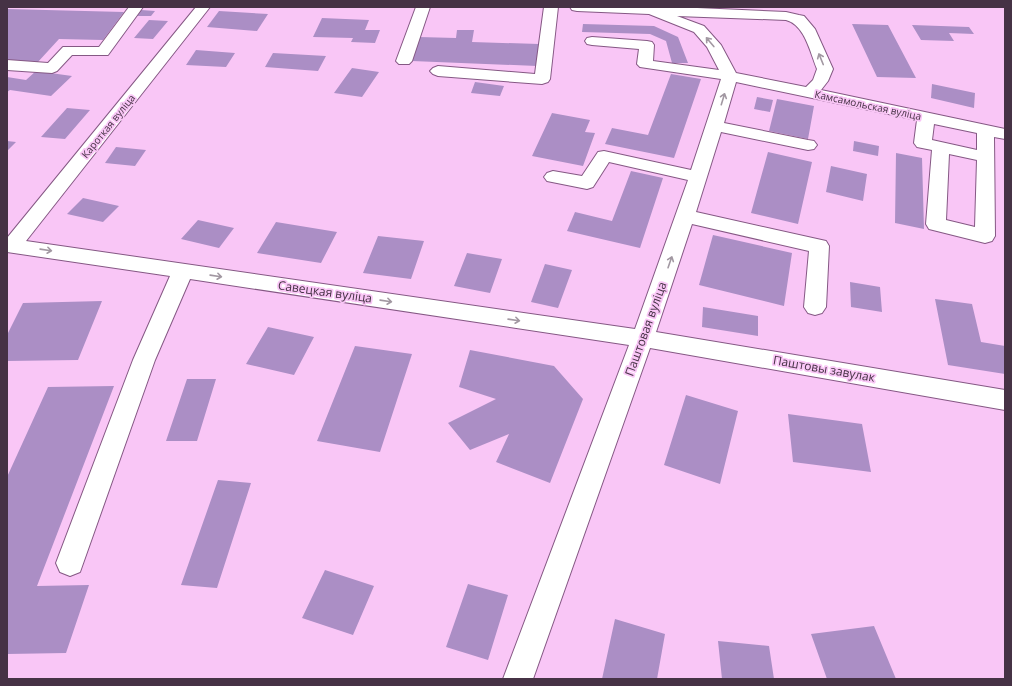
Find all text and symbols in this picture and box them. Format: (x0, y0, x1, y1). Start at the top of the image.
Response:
one-way arrow (706, 37, 715, 48)
one-way arrow (816, 53, 824, 65)
street label: Камсамольская вуліца (813, 87, 923, 123)
street label: Кароткая вуліца (78, 91, 138, 161)
one-way arrow (720, 93, 727, 106)
one-way arrow (39, 246, 52, 254)
one-way arrow (666, 257, 674, 269)
one-way arrow (209, 272, 222, 280)
street label: Савецкая вуліца (277, 276, 373, 307)
street label: Паштовая вуліца (621, 279, 670, 378)
one-way arrow (379, 297, 392, 305)
one-way arrow (507, 316, 520, 324)
street label: Паштовы завулак (772, 351, 877, 386)

